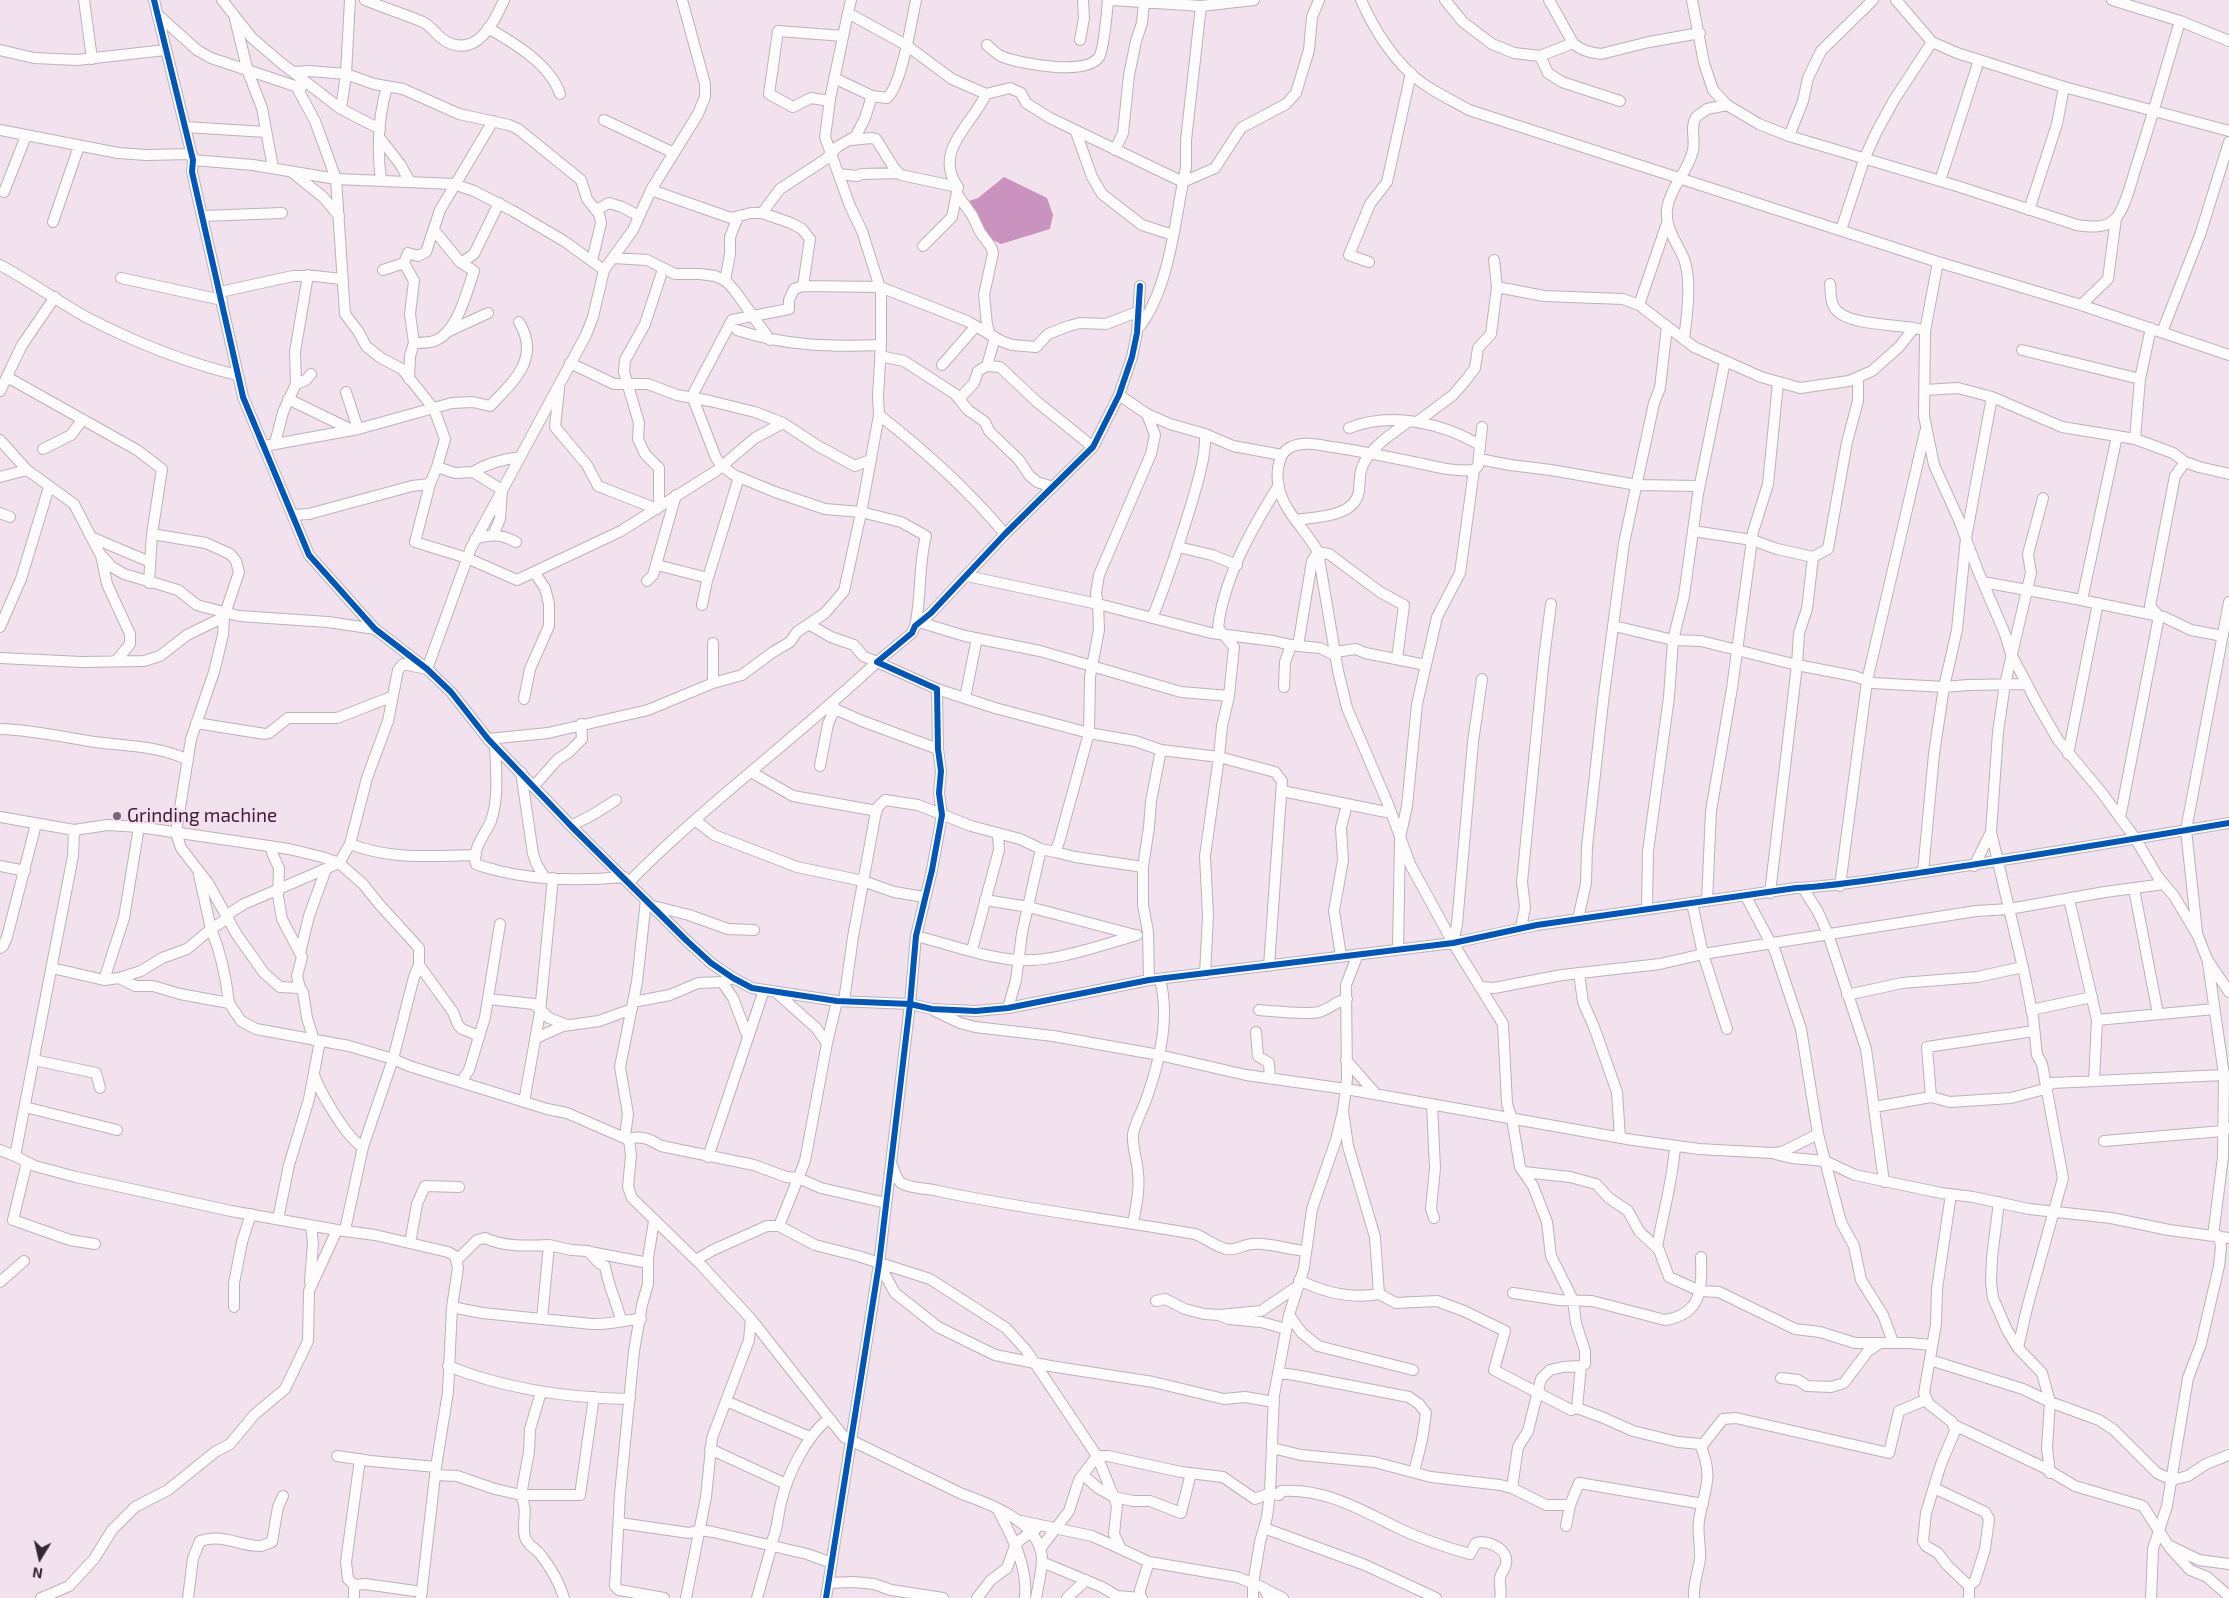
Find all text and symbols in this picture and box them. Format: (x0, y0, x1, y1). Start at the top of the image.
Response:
place label: Grinding machine (127, 805, 277, 827)
marker: Grinding machine (111, 810, 123, 822)
north arrow (15, 1533, 65, 1583)
text: N (31, 1564, 44, 1582)

